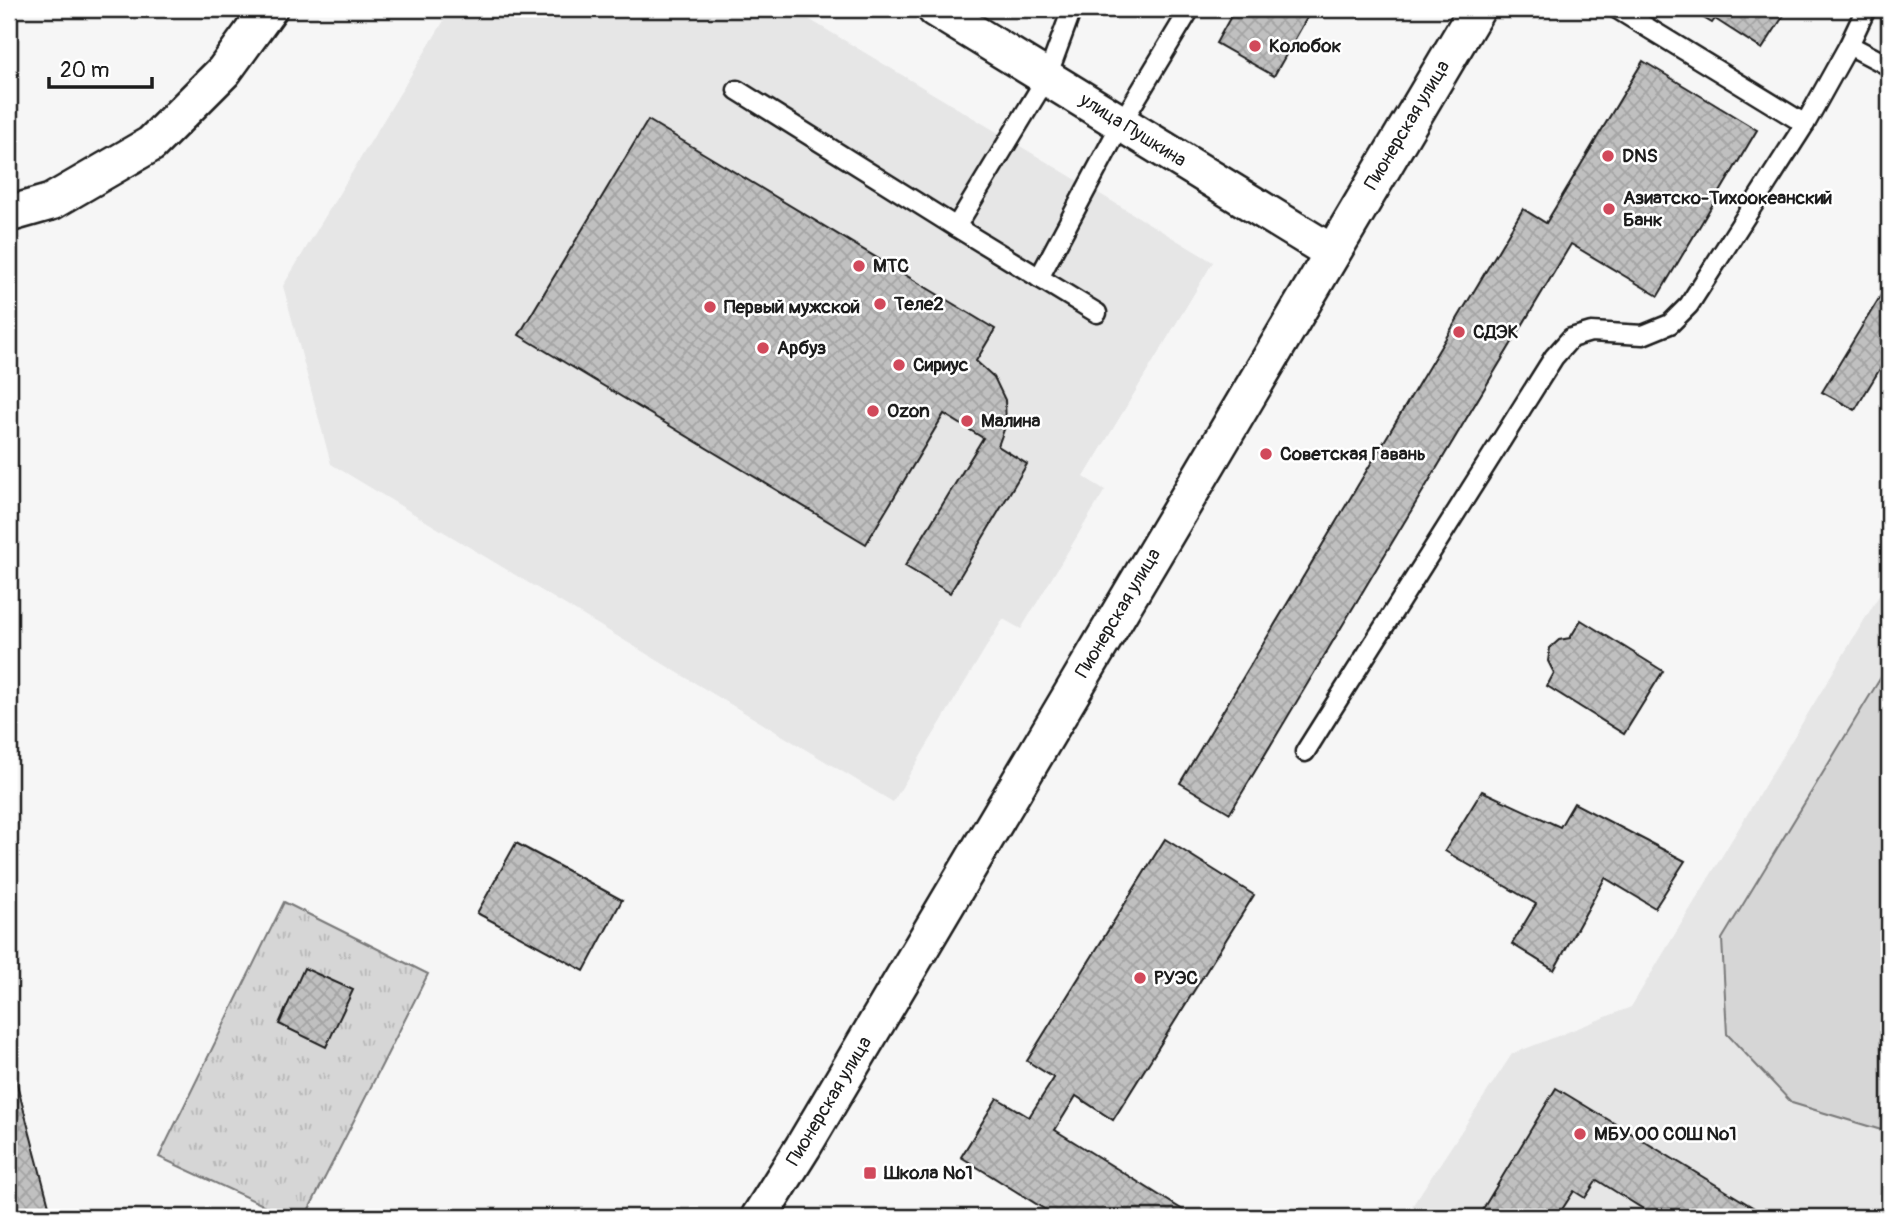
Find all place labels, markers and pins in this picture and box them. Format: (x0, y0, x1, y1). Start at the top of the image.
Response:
place label: Колобок (1269, 34, 1341, 58)
marker: Колобок (1247, 38, 1263, 54)
place label: DNS (1622, 144, 1658, 168)
marker: DNS (1600, 148, 1616, 164)
place label: Азиатско-Тихоокеанский Банк (1623, 186, 1832, 232)
marker: Азиатско-Тихоокеанский Банк (1601, 201, 1617, 217)
place label: МТС (873, 254, 909, 278)
marker: МТС (851, 258, 867, 274)
place label: Теле2 (893, 292, 944, 316)
place label: Первый мужской (724, 295, 860, 319)
marker: Теле2 (872, 296, 888, 312)
marker: Первый мужской (702, 299, 718, 315)
place label: СДЭК (1473, 320, 1519, 344)
marker: СДЭК (1451, 324, 1467, 340)
place label: Арбуз (777, 336, 826, 360)
marker: Арбуз (755, 340, 771, 356)
place label: Сириус (913, 353, 969, 377)
marker: Сириус (891, 357, 907, 373)
place label: Ozon (887, 399, 930, 423)
marker: Ozon (865, 403, 881, 419)
place label: Малина (981, 409, 1040, 433)
marker: Малина (959, 413, 975, 429)
place label: Советская Гавань (1280, 442, 1426, 466)
marker: Советская Гавань (1258, 446, 1274, 462)
place label: РУЭС (1154, 966, 1198, 990)
marker: РУЭС (1132, 970, 1148, 986)
place label: МБУ ОО СОШ №1 (1594, 1122, 1737, 1146)
marker: МБУ ОО СОШ №1 (1572, 1126, 1588, 1142)
place label: Школа №1 (883, 1161, 973, 1185)
marker: Школа №1 (862, 1165, 878, 1181)

